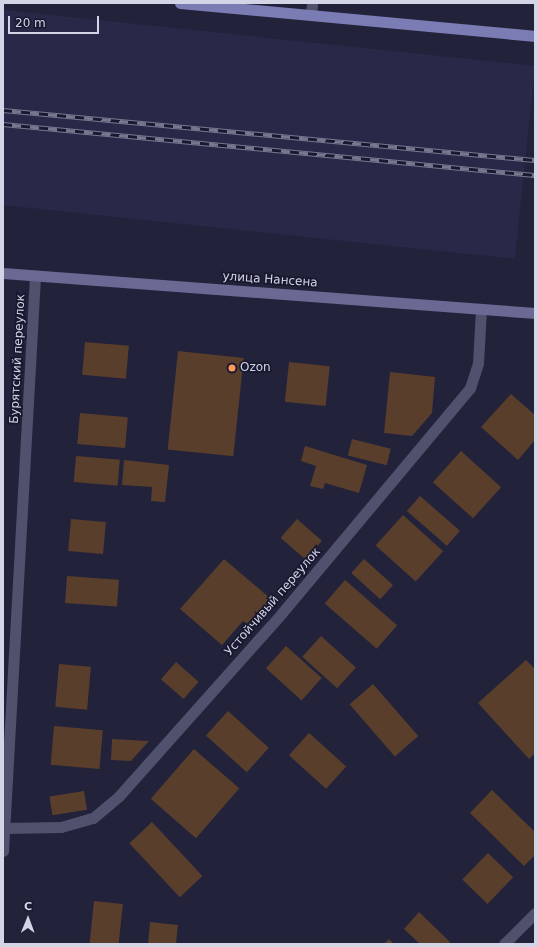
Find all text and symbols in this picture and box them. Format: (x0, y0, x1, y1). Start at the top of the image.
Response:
scale bar (10, 8, 101, 34)
text: 20 m (15, 16, 46, 30)
street label: улица Нансена (222, 269, 318, 291)
street label: Бурятский переулок (7, 294, 29, 424)
place label: Ozon (240, 361, 271, 375)
marker: Ozon (227, 363, 237, 373)
street label: Устойчивый переулок (222, 545, 324, 659)
north arrow (8, 899, 48, 939)
text: С (24, 900, 32, 913)

